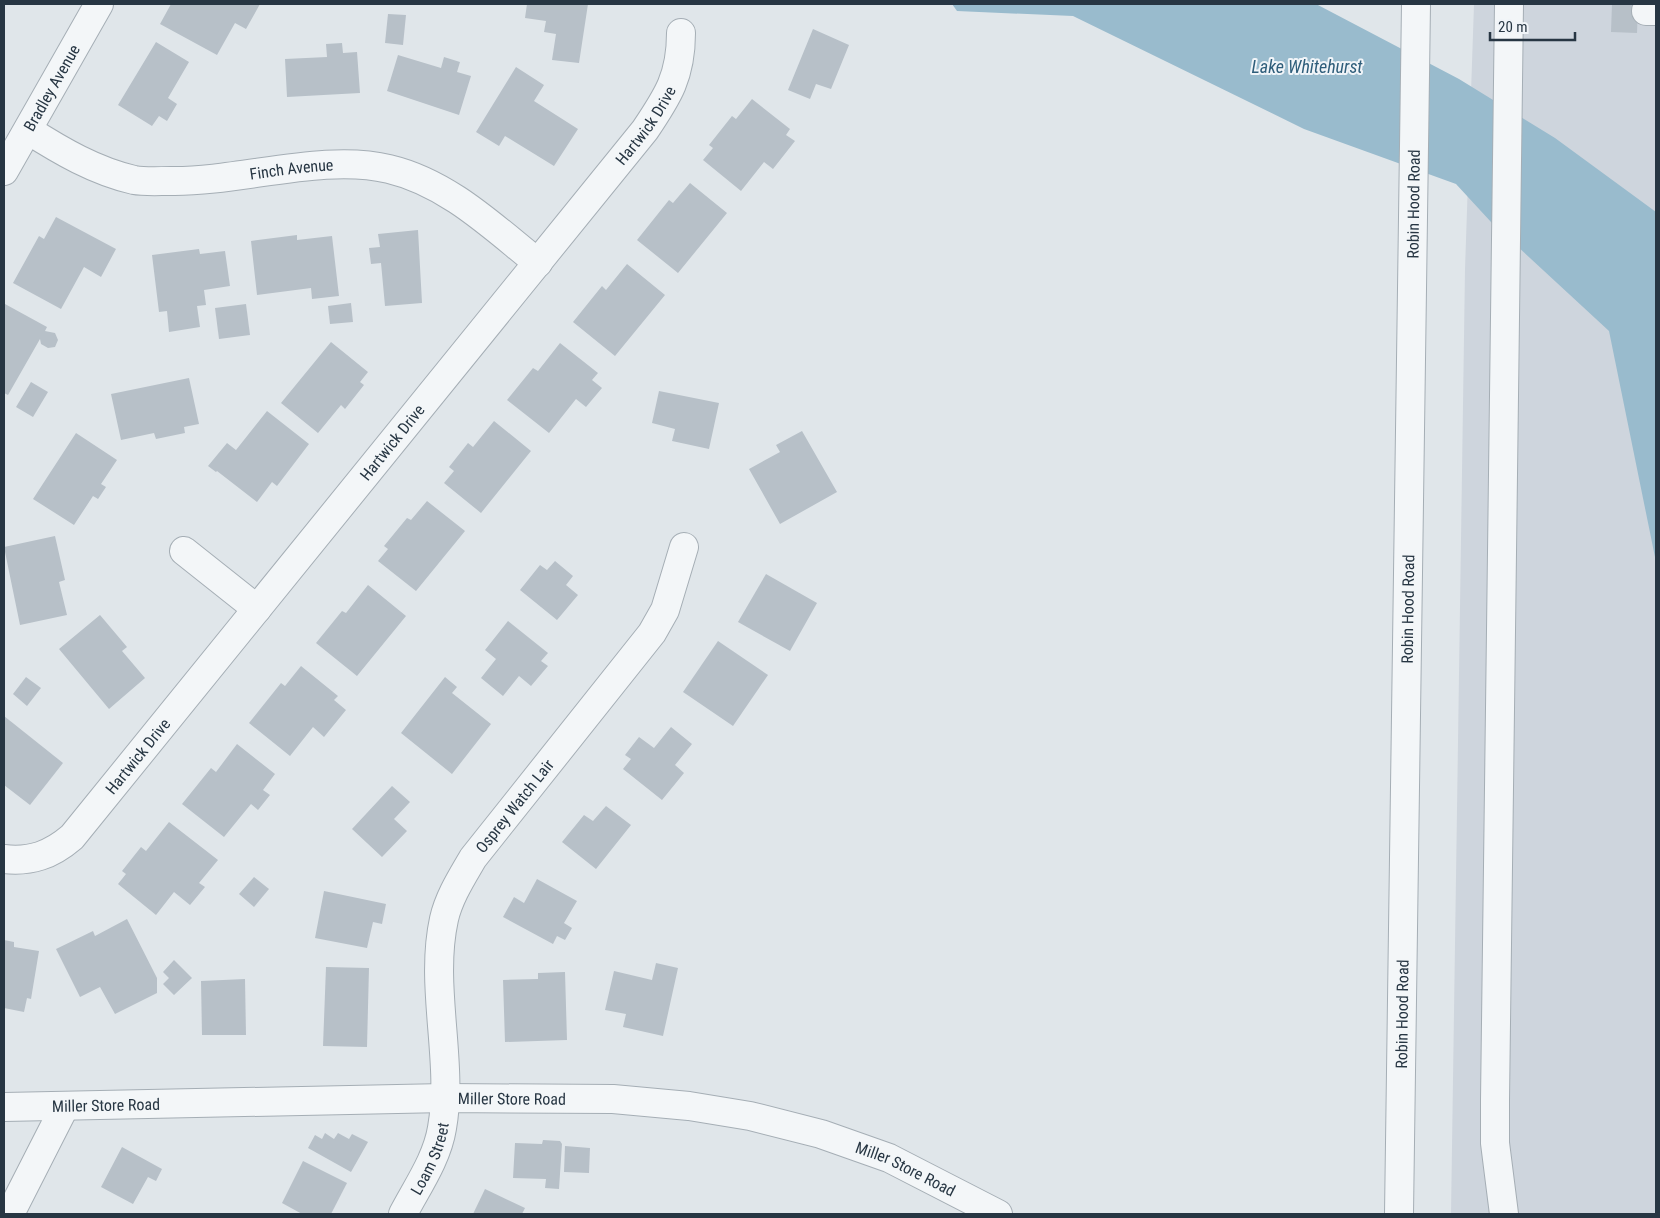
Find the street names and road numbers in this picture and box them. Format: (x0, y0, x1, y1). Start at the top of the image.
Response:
street label: Bradley Avenue (19, 41, 84, 134)
street label: Hartwick Drive (611, 83, 679, 168)
street label: Robin Hood Road (1403, 149, 1423, 259)
street label: Finch Avenue (248, 155, 334, 183)
street label: Hartwick Drive (356, 401, 428, 484)
street label: Robin Hood Road (1397, 554, 1418, 664)
street label: Hartwick Drive (101, 714, 174, 798)
street label: Osprey Watch Lair (471, 755, 558, 857)
street label: Robin Hood Road (1392, 959, 1412, 1069)
street label: Miller Store Road (458, 1089, 566, 1108)
street label: Miller Store Road (52, 1094, 160, 1116)
street label: Loam Street (406, 1121, 452, 1198)
street label: Miller Store Road (853, 1138, 959, 1200)

